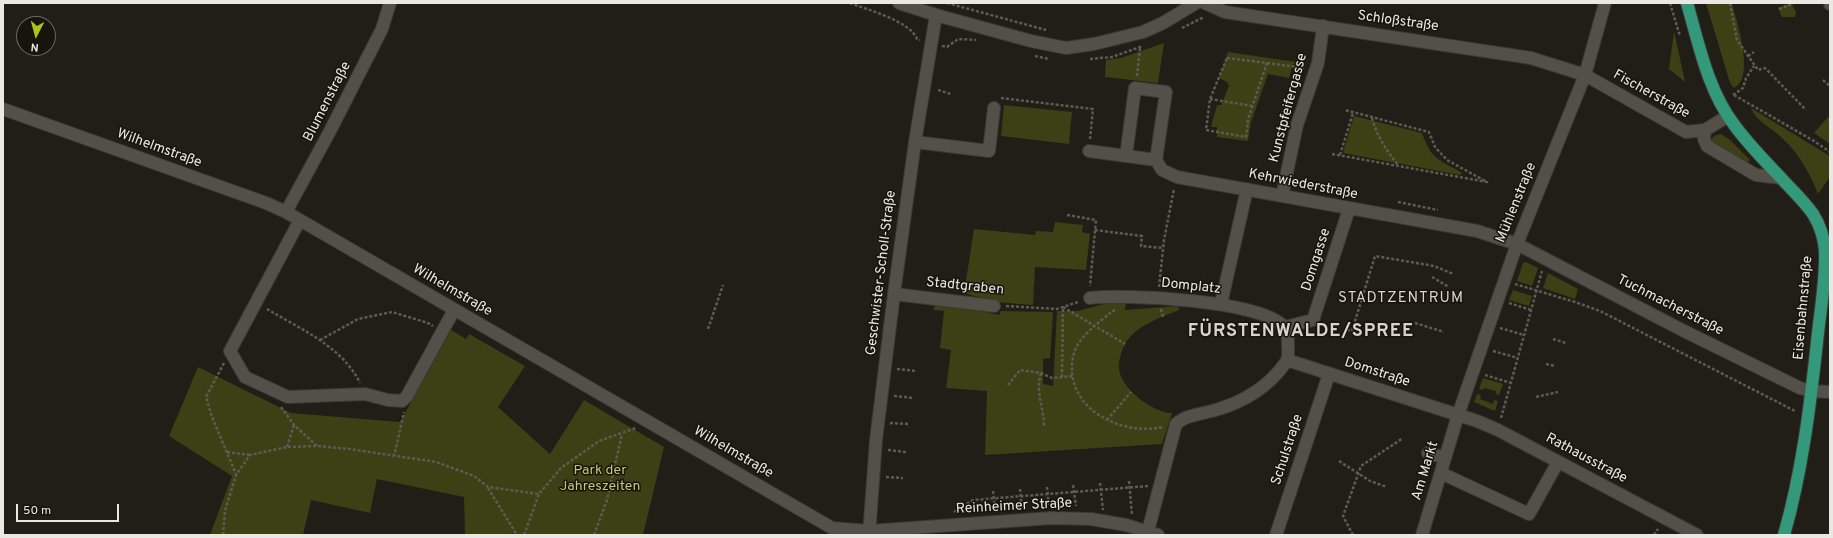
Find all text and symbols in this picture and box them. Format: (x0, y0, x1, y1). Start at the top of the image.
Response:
street label: Schloßstraße (1357, 8, 1439, 36)
north arrow (16, 16, 56, 56)
text: N (30, 40, 40, 54)
street label: Kunstpfeifergasse (1266, 52, 1312, 164)
street label: Blumenstraße (301, 59, 355, 145)
street label: Fischerstraße (1610, 67, 1692, 123)
street label: Wilhelmstraße (114, 126, 204, 172)
street label: Mühlenstraße (1493, 160, 1541, 246)
street label: Kehrwiederstraße (1247, 166, 1359, 204)
street label: Geschwister-Scholl-Straße (864, 190, 900, 356)
street label: Domgasse (1299, 226, 1335, 294)
street label: Eisenbahnstraße (1791, 255, 1817, 361)
street label: Wilhelmstraße (409, 261, 495, 321)
street label: Tuchmacherstraße (1614, 272, 1726, 340)
street label: Stadtgraben (925, 275, 1005, 299)
street label: Domplatz (1160, 276, 1222, 298)
district label: STADTZENTRUM (1338, 290, 1464, 308)
district label: FÜRSTENWALDE/SPREE (1188, 321, 1414, 343)
street label: Domstraße (1342, 355, 1412, 391)
street label: Schulstraße (1269, 412, 1307, 488)
street label: Wilhelmstraße (690, 423, 776, 483)
street label: Rathausstraße (1542, 430, 1630, 488)
street label: Am Markt (1409, 439, 1443, 503)
park label: Park der Jahreszeiten (560, 463, 640, 496)
scale bar (18, 496, 121, 522)
street label: Reinheimer Straße (955, 496, 1073, 518)
text: 50 m (23, 503, 51, 519)

